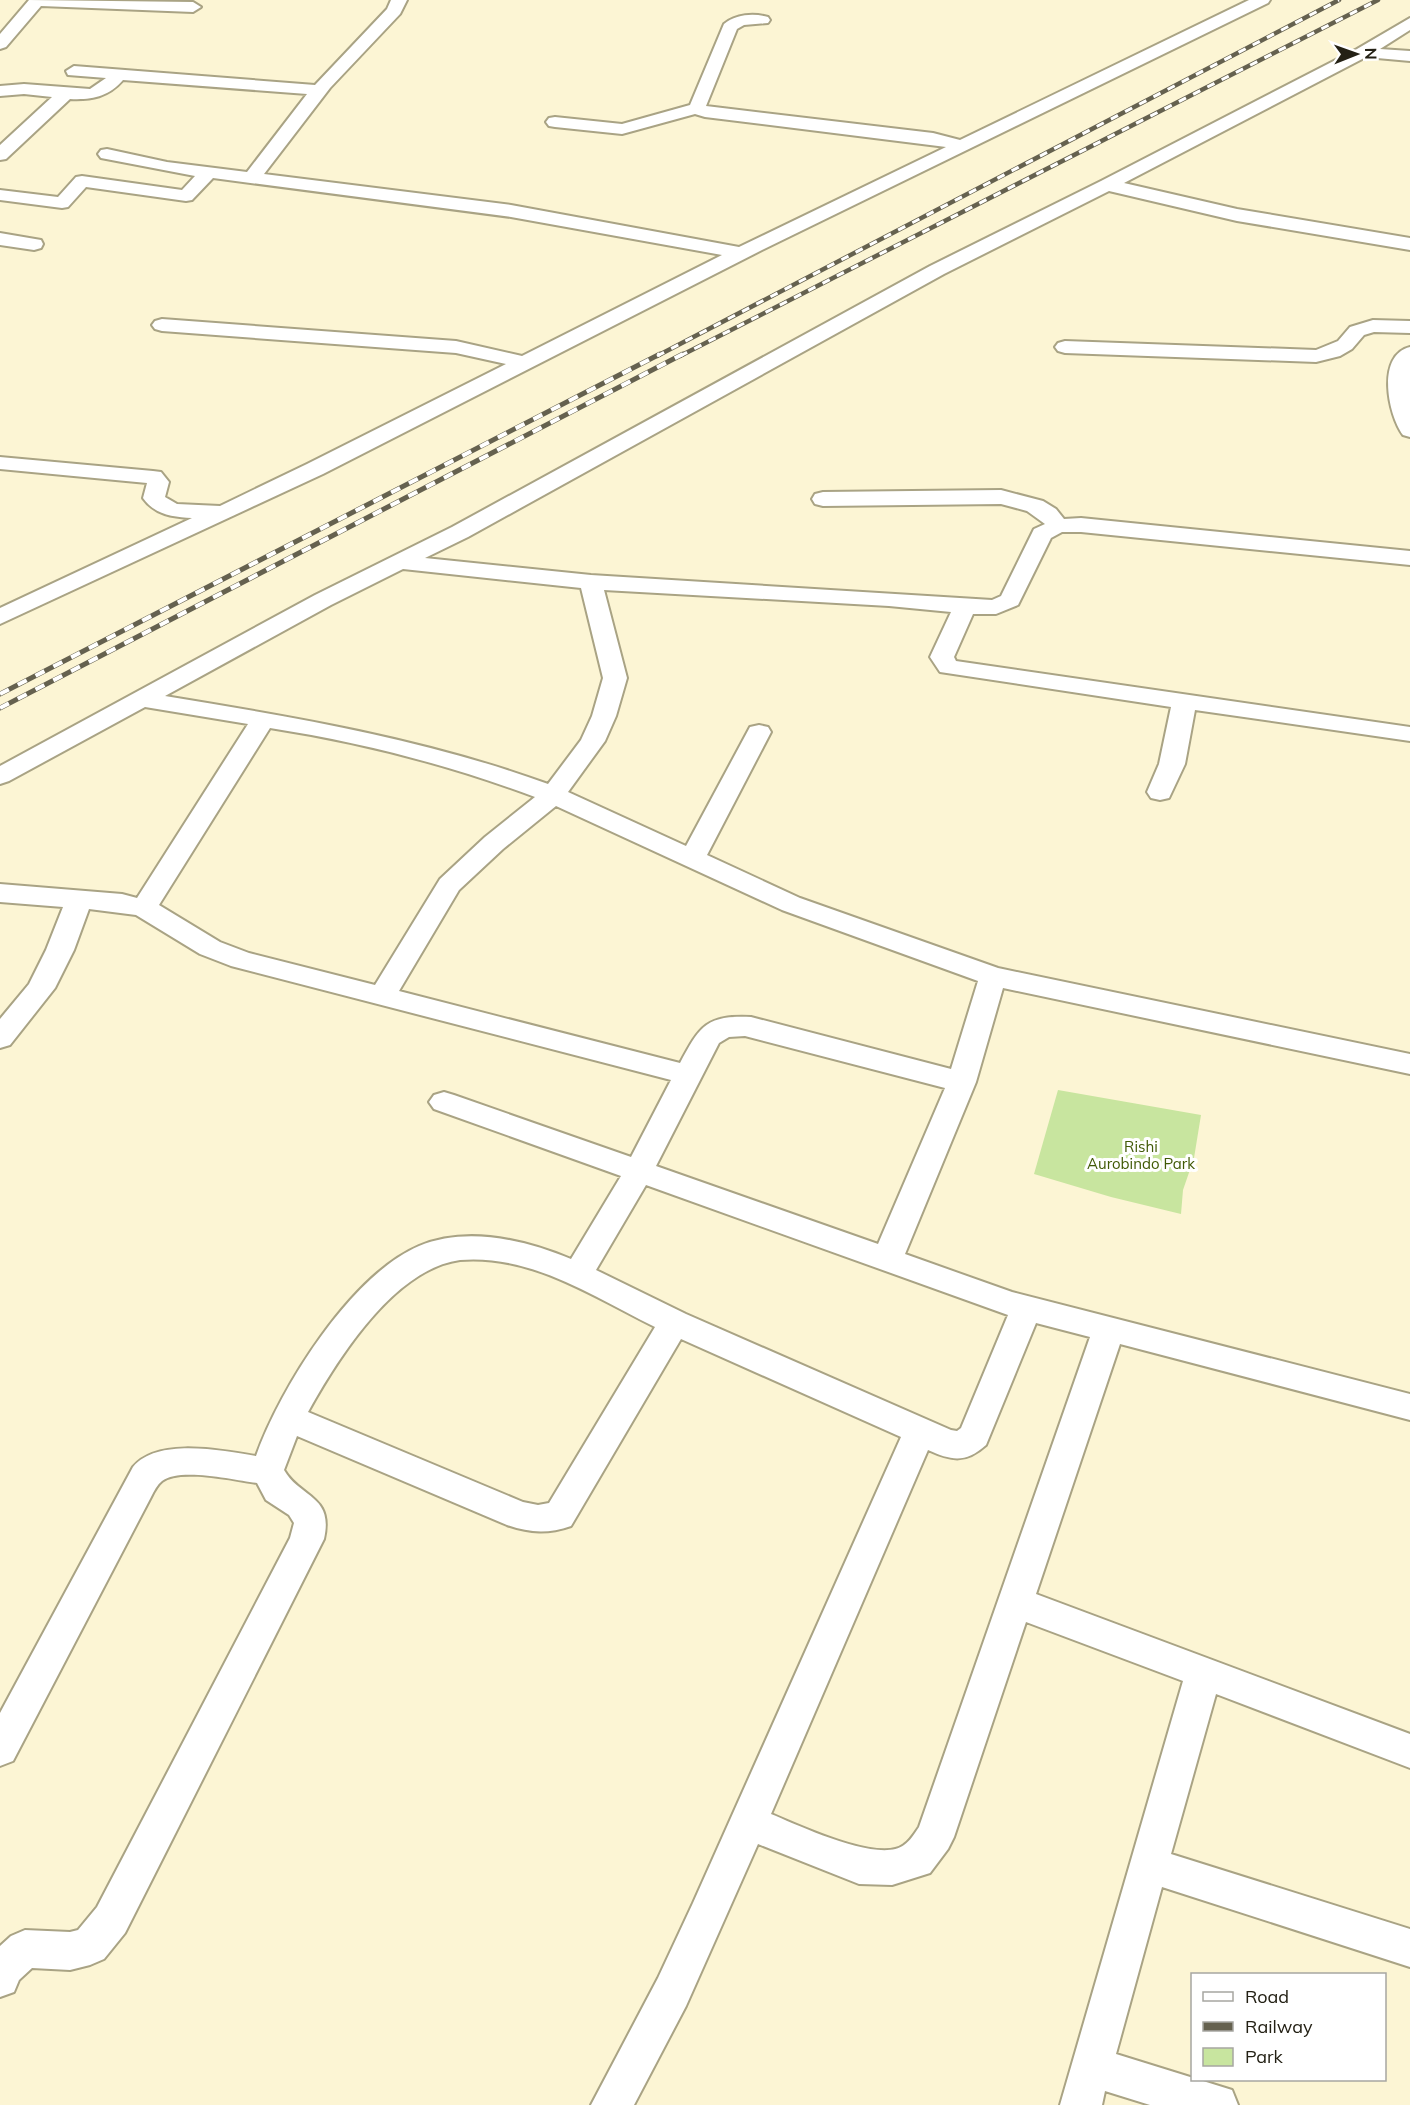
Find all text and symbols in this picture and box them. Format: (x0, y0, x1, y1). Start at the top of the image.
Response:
north arrow (1326, 24, 1386, 84)
text: N (1361, 48, 1381, 60)
park label: Rishi Aurobindo Park (1087, 1137, 1195, 1173)
legend (1191, 1973, 1386, 2081)
text: Road (1245, 1985, 1289, 2008)
text: Railway (1245, 2015, 1313, 2038)
text: Park (1245, 2045, 1284, 2068)

